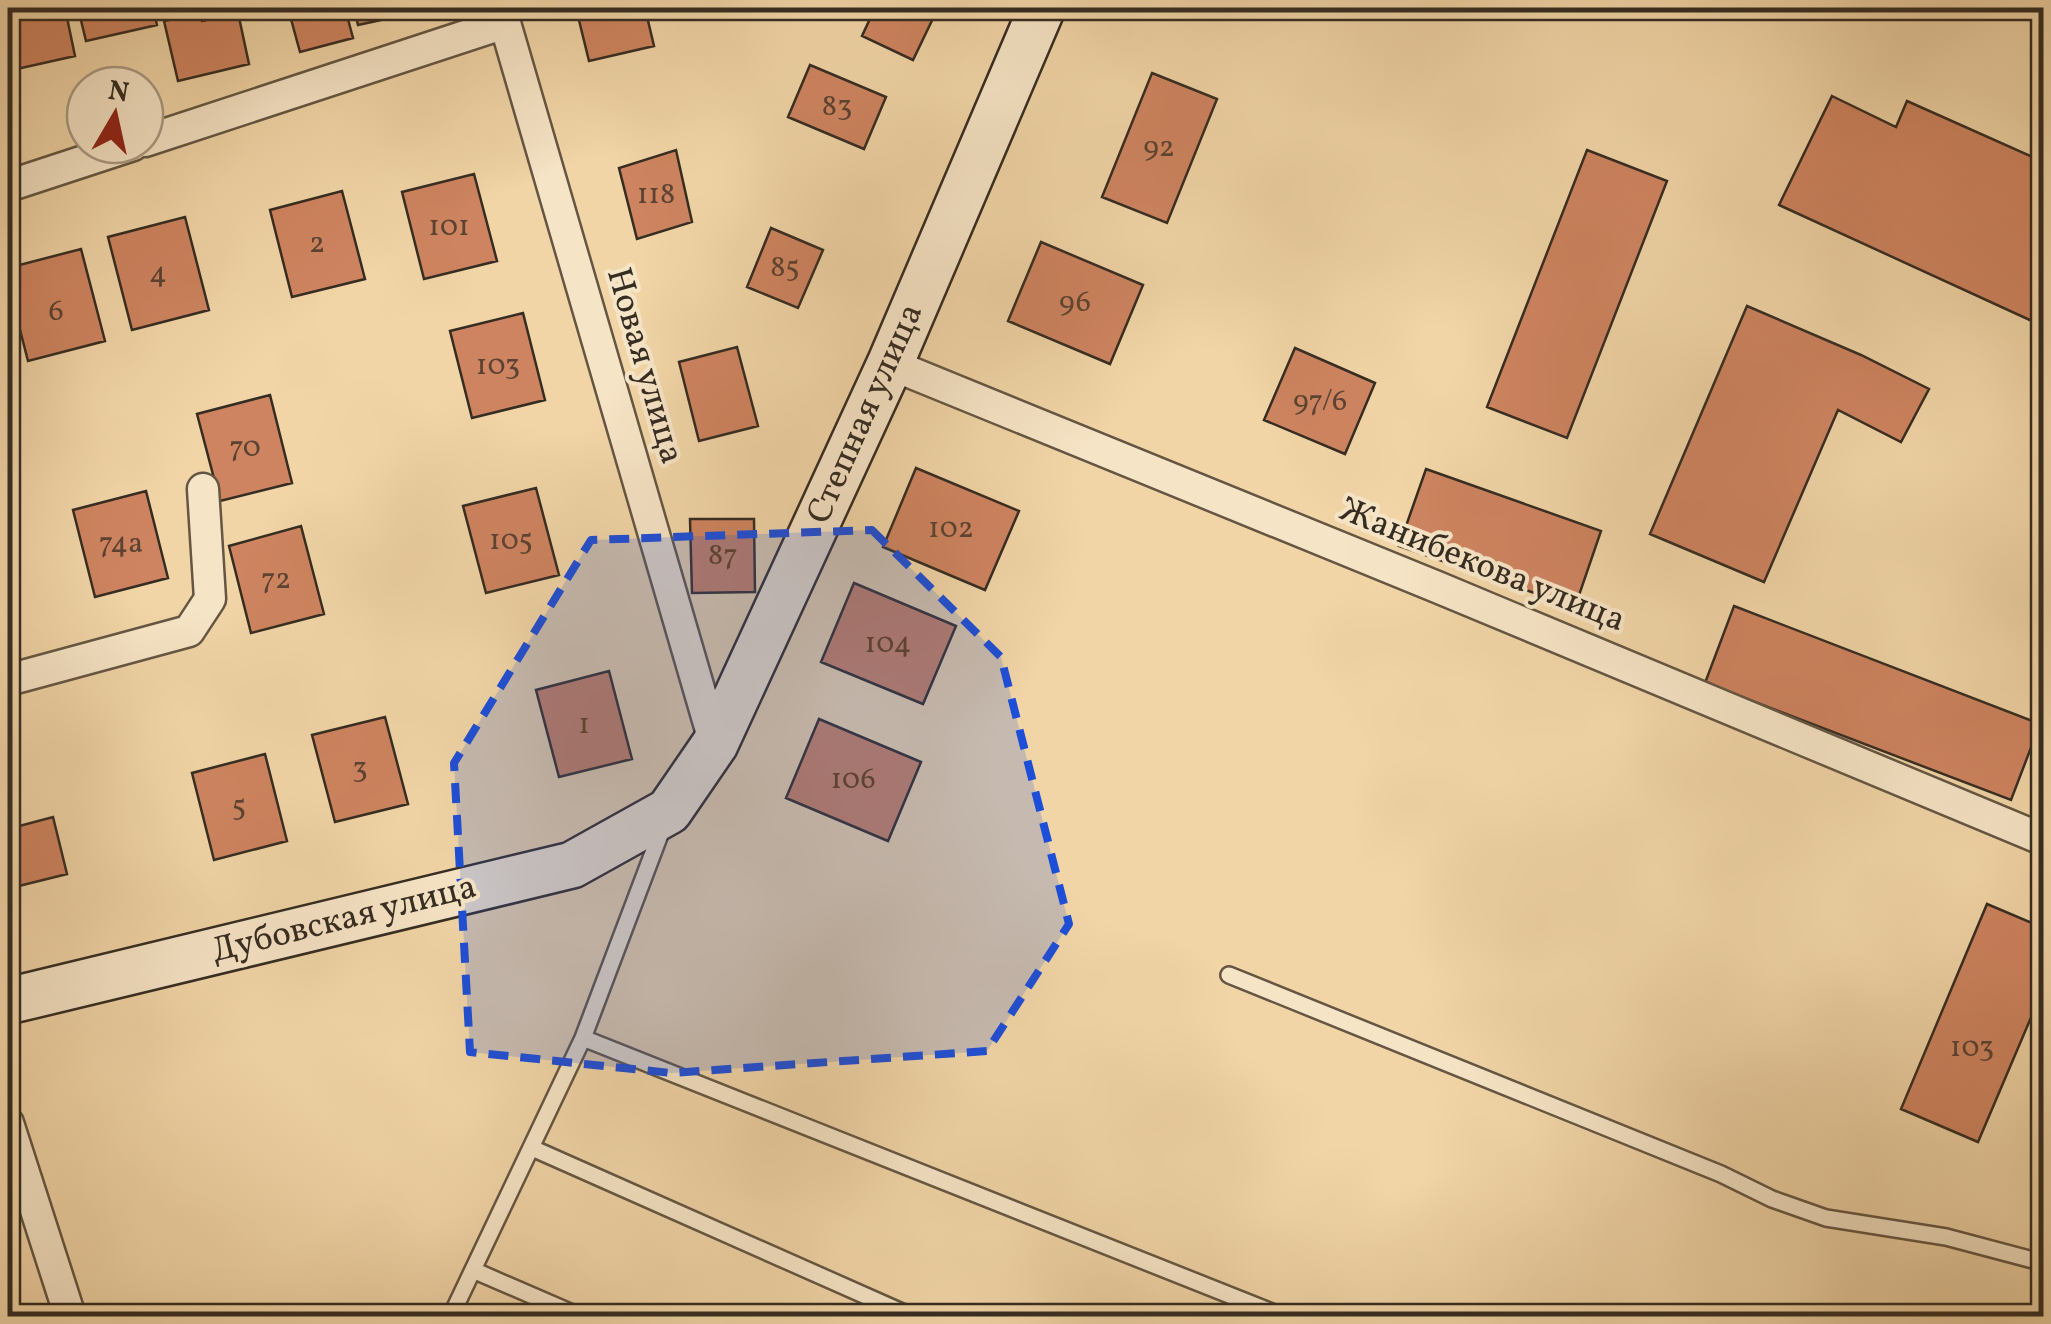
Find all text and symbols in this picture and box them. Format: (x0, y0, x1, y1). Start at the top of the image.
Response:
north arrow (65, 65, 165, 165)
text: N (105, 72, 132, 114)
house number: 83 (822, 86, 852, 128)
house number: 92 (1143, 127, 1175, 169)
house number: 118 (637, 174, 675, 216)
house number: 101 (428, 206, 470, 248)
house number: 2 (309, 223, 325, 265)
house number: 85 (770, 247, 800, 289)
house number: 4 (149, 253, 167, 295)
street label: Новая улица (593, 262, 695, 470)
house number: 96 (1059, 282, 1091, 324)
house number: 6 (48, 291, 64, 333)
street label: Степная улица (796, 296, 936, 532)
house number: 103 (476, 345, 520, 387)
house number: 97/6 (1293, 381, 1347, 423)
house number: 70 (229, 427, 261, 469)
street label: Жанибекова улица (1332, 487, 1632, 645)
house number: 102 (928, 508, 974, 550)
house number: 105 (489, 520, 533, 562)
house number: 74а (99, 523, 143, 565)
house number: 87 (708, 535, 738, 577)
house number: 72 (261, 559, 291, 601)
house number: 104 (865, 623, 911, 665)
house number: 1 (578, 704, 590, 746)
house number: 3 (352, 748, 368, 790)
house number: 106 (830, 759, 876, 801)
house number: 5 (232, 786, 246, 828)
street label: Дубовская улица (206, 864, 482, 976)
house number: 103 (1950, 1027, 1994, 1069)

